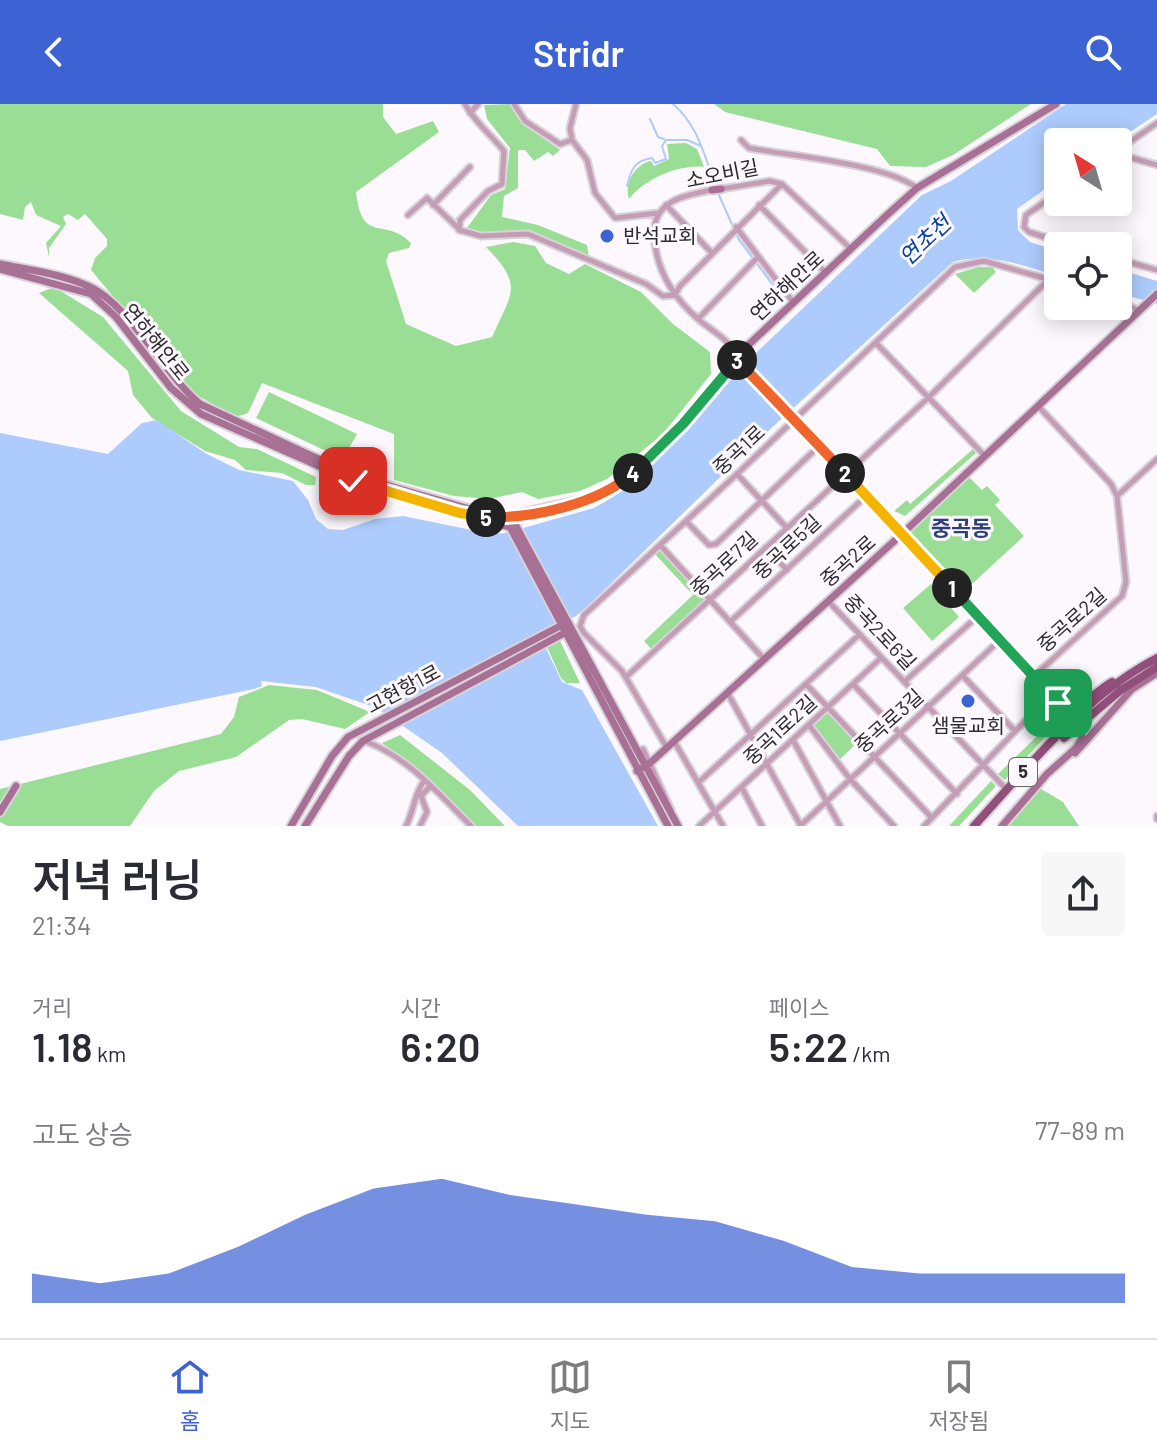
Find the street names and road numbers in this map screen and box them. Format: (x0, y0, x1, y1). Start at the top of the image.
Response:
street label: 소오비길 (683, 154, 760, 192)
street label: 연하해안로 (744, 245, 828, 325)
street label: 연하해안로 (119, 298, 195, 385)
street label: 중곡1로 (707, 419, 769, 479)
street label: 중곡로5길 (747, 509, 825, 584)
street label: 중곡로7길 (685, 526, 762, 600)
street label: 중곡2로 (815, 529, 880, 591)
street label: 중곡로2길 (1032, 582, 1111, 656)
street label: 중곡2로6길 (840, 589, 922, 674)
street label: 고현항1로 (361, 659, 444, 718)
street label: 중곡로3길 (849, 683, 928, 757)
street label: 중곡1로2길 (738, 689, 821, 769)
road number: 5 (1009, 758, 1037, 786)

